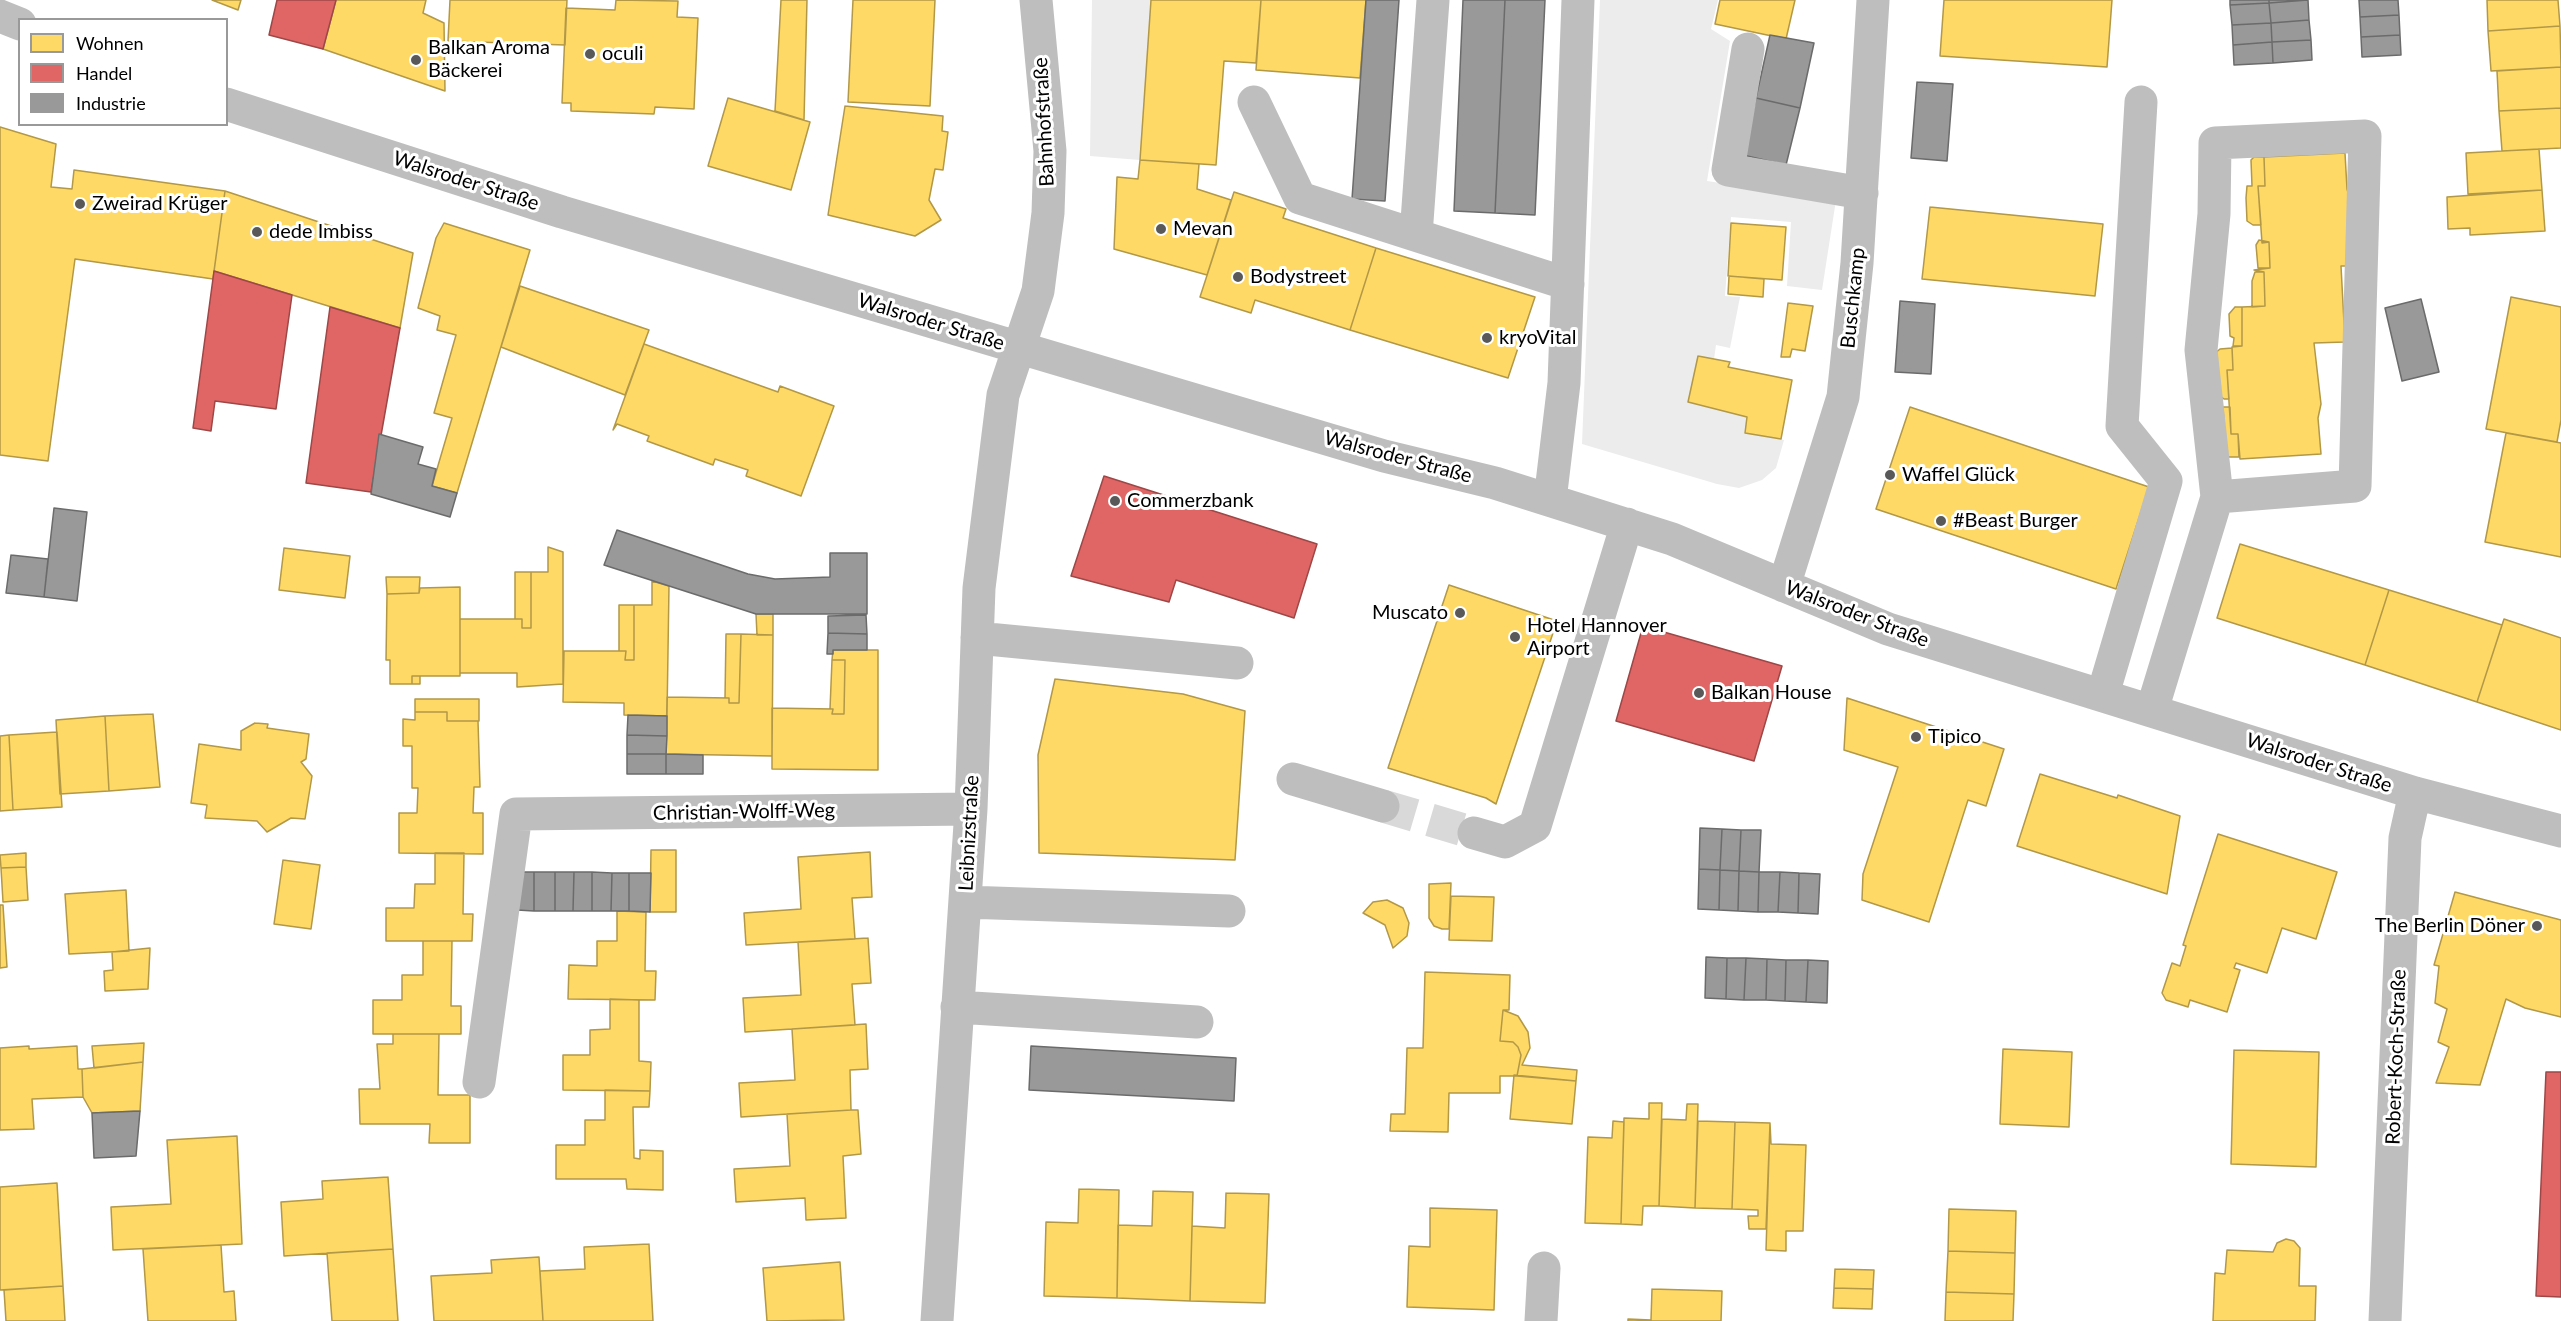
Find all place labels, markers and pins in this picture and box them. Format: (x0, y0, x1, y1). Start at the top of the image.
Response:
place label: Balkan Aroma Bäckerei (428, 36, 550, 83)
place label: oculi (602, 42, 644, 66)
marker: oculi (583, 47, 597, 61)
marker: Balkan Aroma Bäckerei (409, 53, 423, 67)
place label: Zweirad Krüger (92, 192, 228, 216)
marker: Zweirad Krüger (73, 197, 87, 211)
place label: Mevan (1173, 217, 1233, 241)
place label: dede Imbiss (269, 220, 373, 244)
marker: Mevan (1154, 222, 1168, 236)
marker: dede Imbiss (250, 225, 264, 239)
place label: Bodystreet (1250, 265, 1346, 289)
marker: Bodystreet (1231, 270, 1245, 284)
place label: kryoVital (1499, 326, 1576, 350)
marker: kryoVital (1480, 331, 1494, 345)
place label: Waffel Glück (1902, 463, 2015, 487)
marker: Waffel Glück (1883, 468, 1897, 482)
place label: Commerzbank (1127, 489, 1254, 513)
marker: Commerzbank (1108, 494, 1122, 508)
place label: #Beast Burger (1953, 509, 2078, 533)
marker: #Beast Burger (1934, 514, 1948, 528)
place label: Muscato (1372, 601, 1448, 625)
marker: Muscato (1453, 606, 1467, 620)
place label: Hotel Hannover Airport (1527, 614, 1667, 661)
marker: Hotel Hannover Airport (1508, 630, 1522, 644)
place label: Balkan House (1711, 681, 1831, 705)
marker: Balkan House (1692, 686, 1706, 700)
place label: Tipico (1928, 725, 1981, 749)
marker: Tipico (1909, 730, 1923, 744)
place label: The Berlin Döner (2375, 914, 2525, 938)
marker: The Berlin Döner (2530, 919, 2544, 933)

